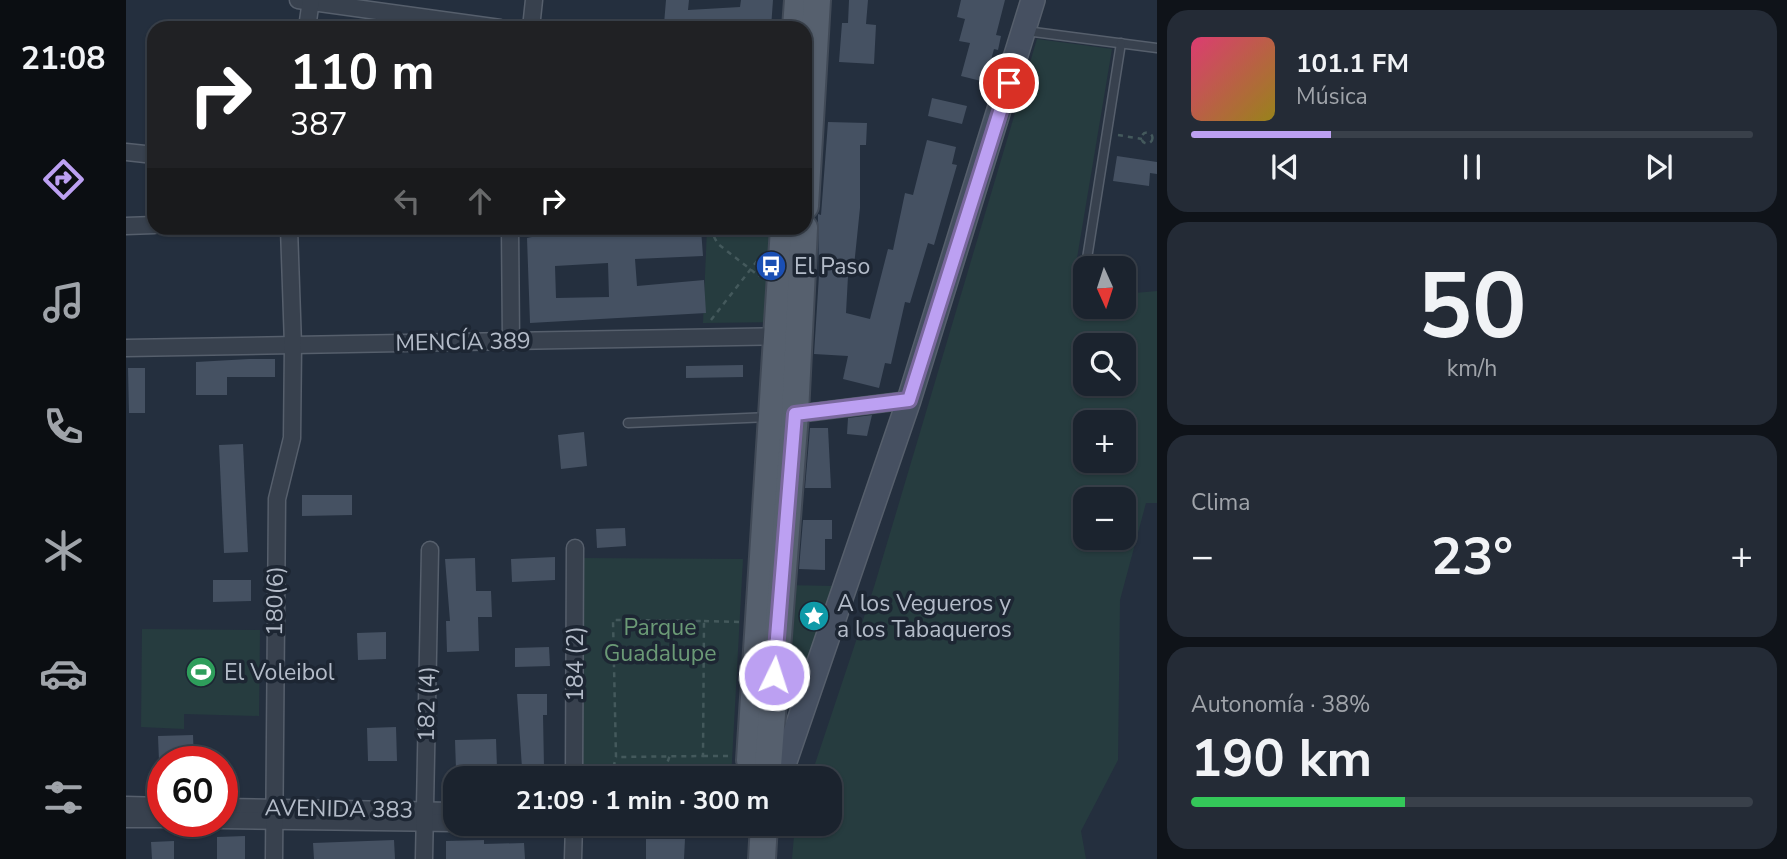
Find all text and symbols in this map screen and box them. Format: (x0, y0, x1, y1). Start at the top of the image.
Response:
text: 21:08 (21, 37, 105, 80)
text: 110 m (290, 39, 434, 106)
text: 101.1 FM (1296, 46, 1409, 81)
icon: right (175, 49, 266, 140)
pin (979, 53, 1039, 113)
icon: arrive (990, 64, 1028, 102)
text: Música (1296, 81, 1368, 112)
text: 387 (290, 103, 348, 146)
icon: previous (1266, 148, 1304, 186)
icon: pause (1453, 148, 1491, 186)
icon: next (1640, 148, 1678, 186)
icon: directions (39, 155, 88, 204)
icon: left (388, 182, 426, 220)
icon: ahead (461, 182, 499, 220)
icon: right (534, 182, 572, 220)
text: 50 (1417, 245, 1527, 369)
bus stop icon: El Paso (754, 249, 788, 283)
place label: El Paso (794, 251, 870, 282)
north arrow (1073, 256, 1136, 318)
map controls (1073, 256, 1136, 550)
icon: music (39, 278, 88, 327)
street label: MENCÍA 389 (395, 325, 531, 359)
button: search (1073, 333, 1136, 396)
text: km/h (1447, 353, 1497, 384)
icon: phone (39, 402, 88, 451)
button: + (1073, 410, 1136, 473)
button: − (1073, 487, 1136, 550)
text: Clima (1191, 487, 1251, 518)
text: 23° (1431, 521, 1513, 592)
icon: climate (39, 526, 88, 575)
text: − (1191, 531, 1214, 582)
text: + (1730, 531, 1753, 582)
street label: 180(6) (259, 566, 291, 636)
place label: A los Vegueros y a los Tabaqueros (837, 588, 1012, 645)
place icon: A los Vegueros y a los Tabaqueros (797, 599, 831, 633)
park label: Parque Guadalupe (604, 612, 716, 669)
street label: 184 (2) (560, 626, 591, 702)
position arrow (737, 638, 811, 712)
icon: car (39, 649, 88, 698)
sports icon: El Voleibol (184, 655, 218, 689)
place label: El Voleibol (224, 657, 335, 688)
street label: 182 (4) (411, 666, 443, 742)
text: Autonomía · 38% (1191, 689, 1371, 720)
text: 190 km (1191, 723, 1372, 794)
speed limit sign: 60 (147, 746, 238, 837)
icon: filters (39, 773, 88, 822)
text: 21:09 · 1 min · 300 m (516, 783, 769, 818)
street label: AVENIDA 383 (264, 792, 414, 826)

